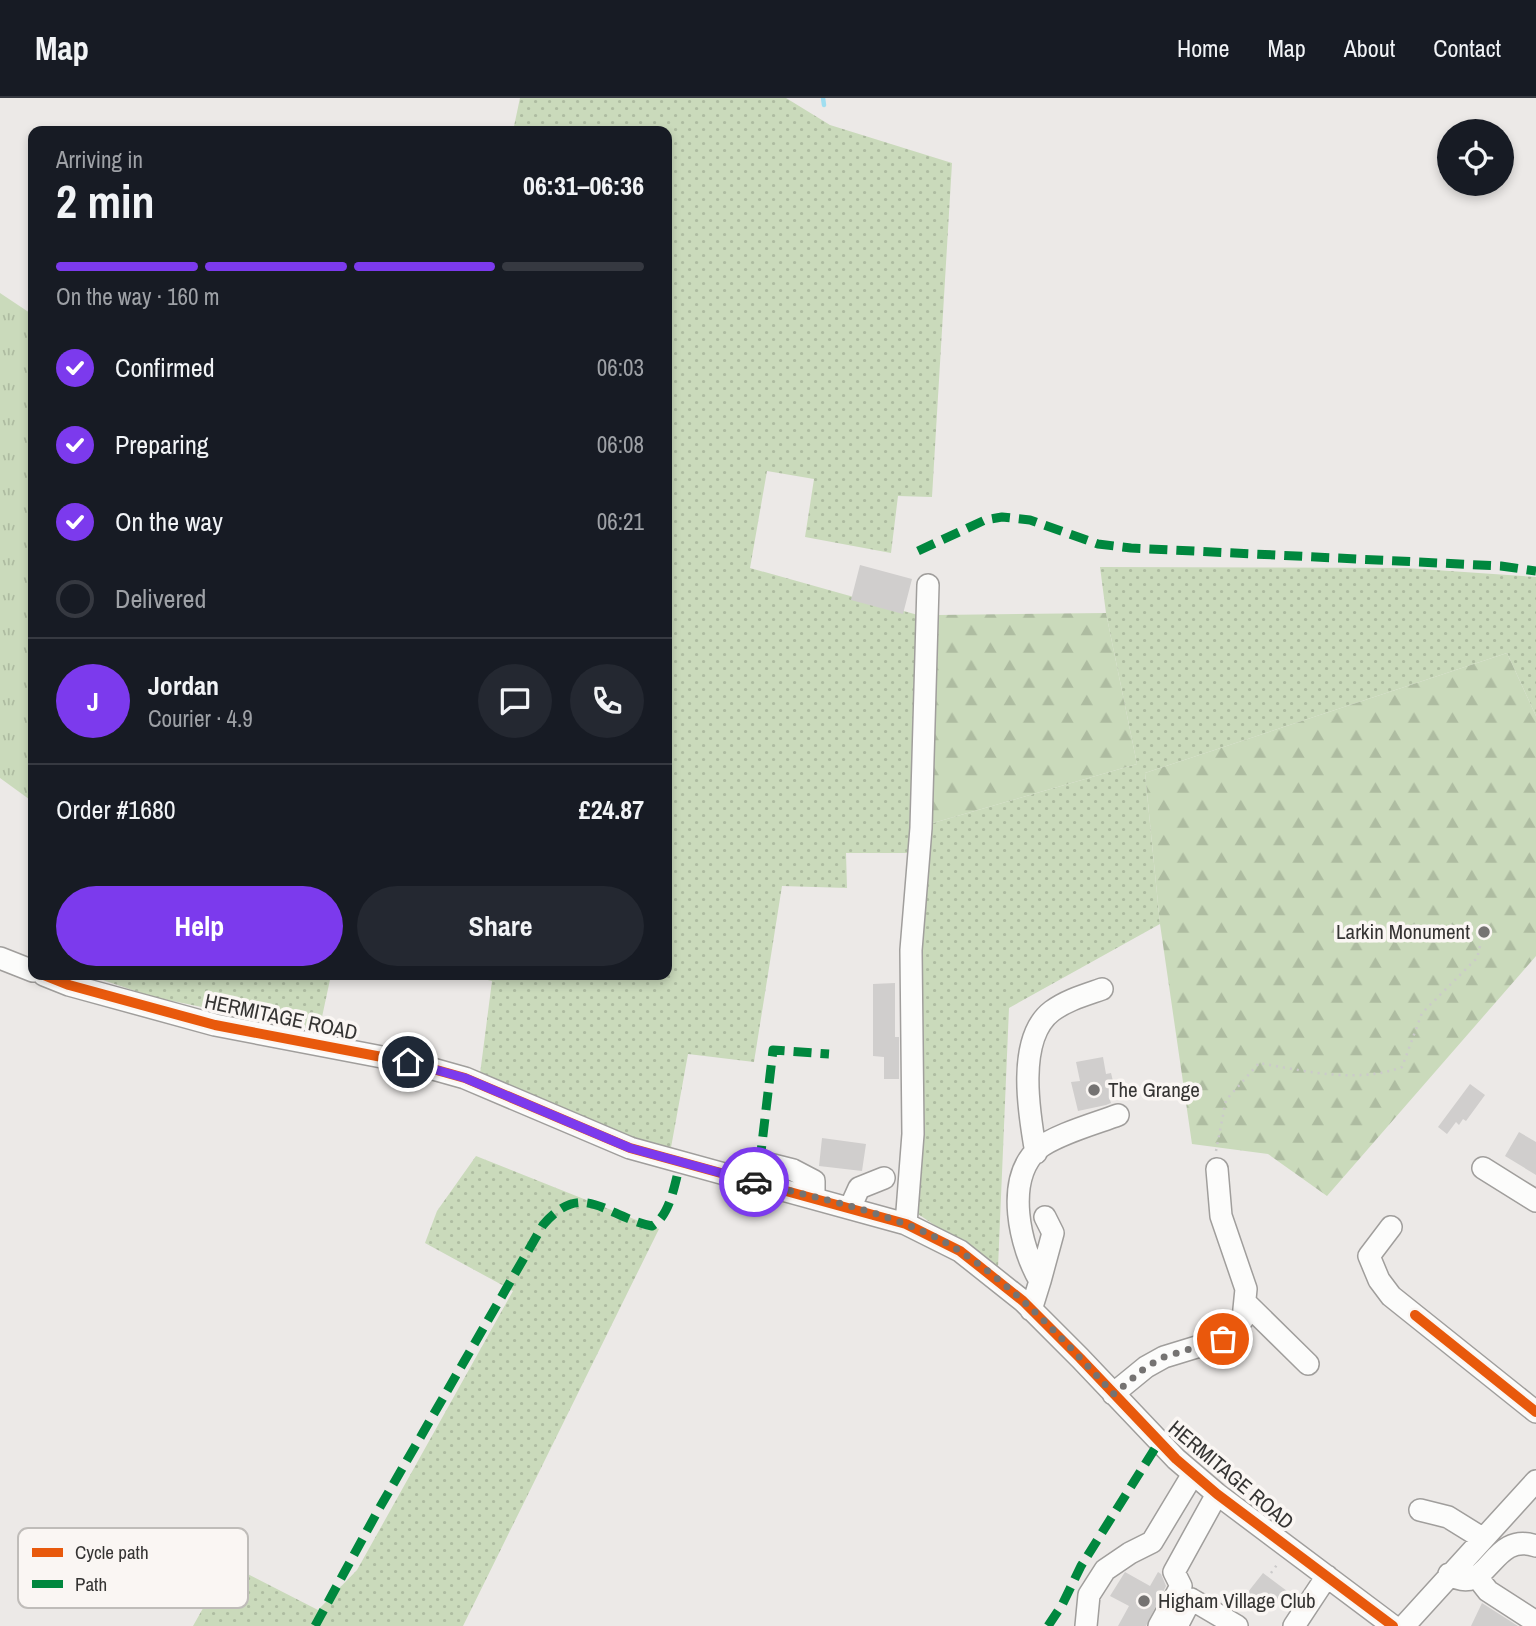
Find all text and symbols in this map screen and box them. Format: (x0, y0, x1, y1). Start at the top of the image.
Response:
text: Map (35, 26, 89, 70)
text: Home (1177, 32, 1229, 64)
text: Map (1267, 32, 1306, 64)
text: About (1344, 32, 1395, 64)
text: Contact (1433, 32, 1501, 64)
map controls (1437, 119, 1514, 196)
button: locate (1437, 119, 1514, 196)
text: Arriving in (56, 144, 143, 175)
text: 06:31–06:36 (523, 168, 644, 203)
text: 2 min (56, 170, 155, 232)
text: On the way · 160 m (56, 281, 220, 312)
icon: check (56, 349, 94, 387)
text: Confirmed (115, 350, 215, 385)
text: 06:03 (597, 352, 644, 383)
icon: check (56, 426, 94, 464)
text: Preparing (115, 427, 209, 462)
text: 06:08 (597, 429, 644, 460)
icon: check (56, 503, 94, 541)
text: On the way (115, 504, 223, 539)
text: 06:21 (597, 506, 644, 537)
text: Delivered (115, 581, 206, 616)
button: chat (478, 664, 552, 738)
button: phone (570, 664, 644, 738)
text: Jordan (148, 668, 219, 703)
text: J (87, 684, 99, 719)
text: Courier · 4.9 (148, 703, 253, 734)
text: Order #1680 (56, 792, 176, 827)
text: £24.87 (579, 792, 644, 827)
button: Help (56, 886, 343, 966)
button: Share (357, 886, 644, 966)
place label: Larkin Monument (1336, 917, 1470, 946)
marker: Larkin Monument (1476, 924, 1492, 940)
street label: HERMITAGE ROAD (202, 986, 360, 1047)
pin (378, 1032, 438, 1092)
icon: home (389, 1043, 427, 1081)
place label: The Grange (1108, 1075, 1200, 1104)
marker: The Grange (1086, 1082, 1102, 1098)
courier (719, 1147, 789, 1217)
icon: car (735, 1163, 773, 1201)
pin (1193, 1309, 1253, 1369)
icon: bag (1204, 1320, 1242, 1358)
street label: HERMITAGE ROAD (1162, 1413, 1300, 1536)
legend (18, 1528, 248, 1608)
text: Cycle path (75, 1539, 149, 1565)
text: Path (75, 1571, 107, 1597)
place label: Higham Village Club (1158, 1586, 1316, 1615)
marker: Higham Village Club (1136, 1593, 1152, 1609)

